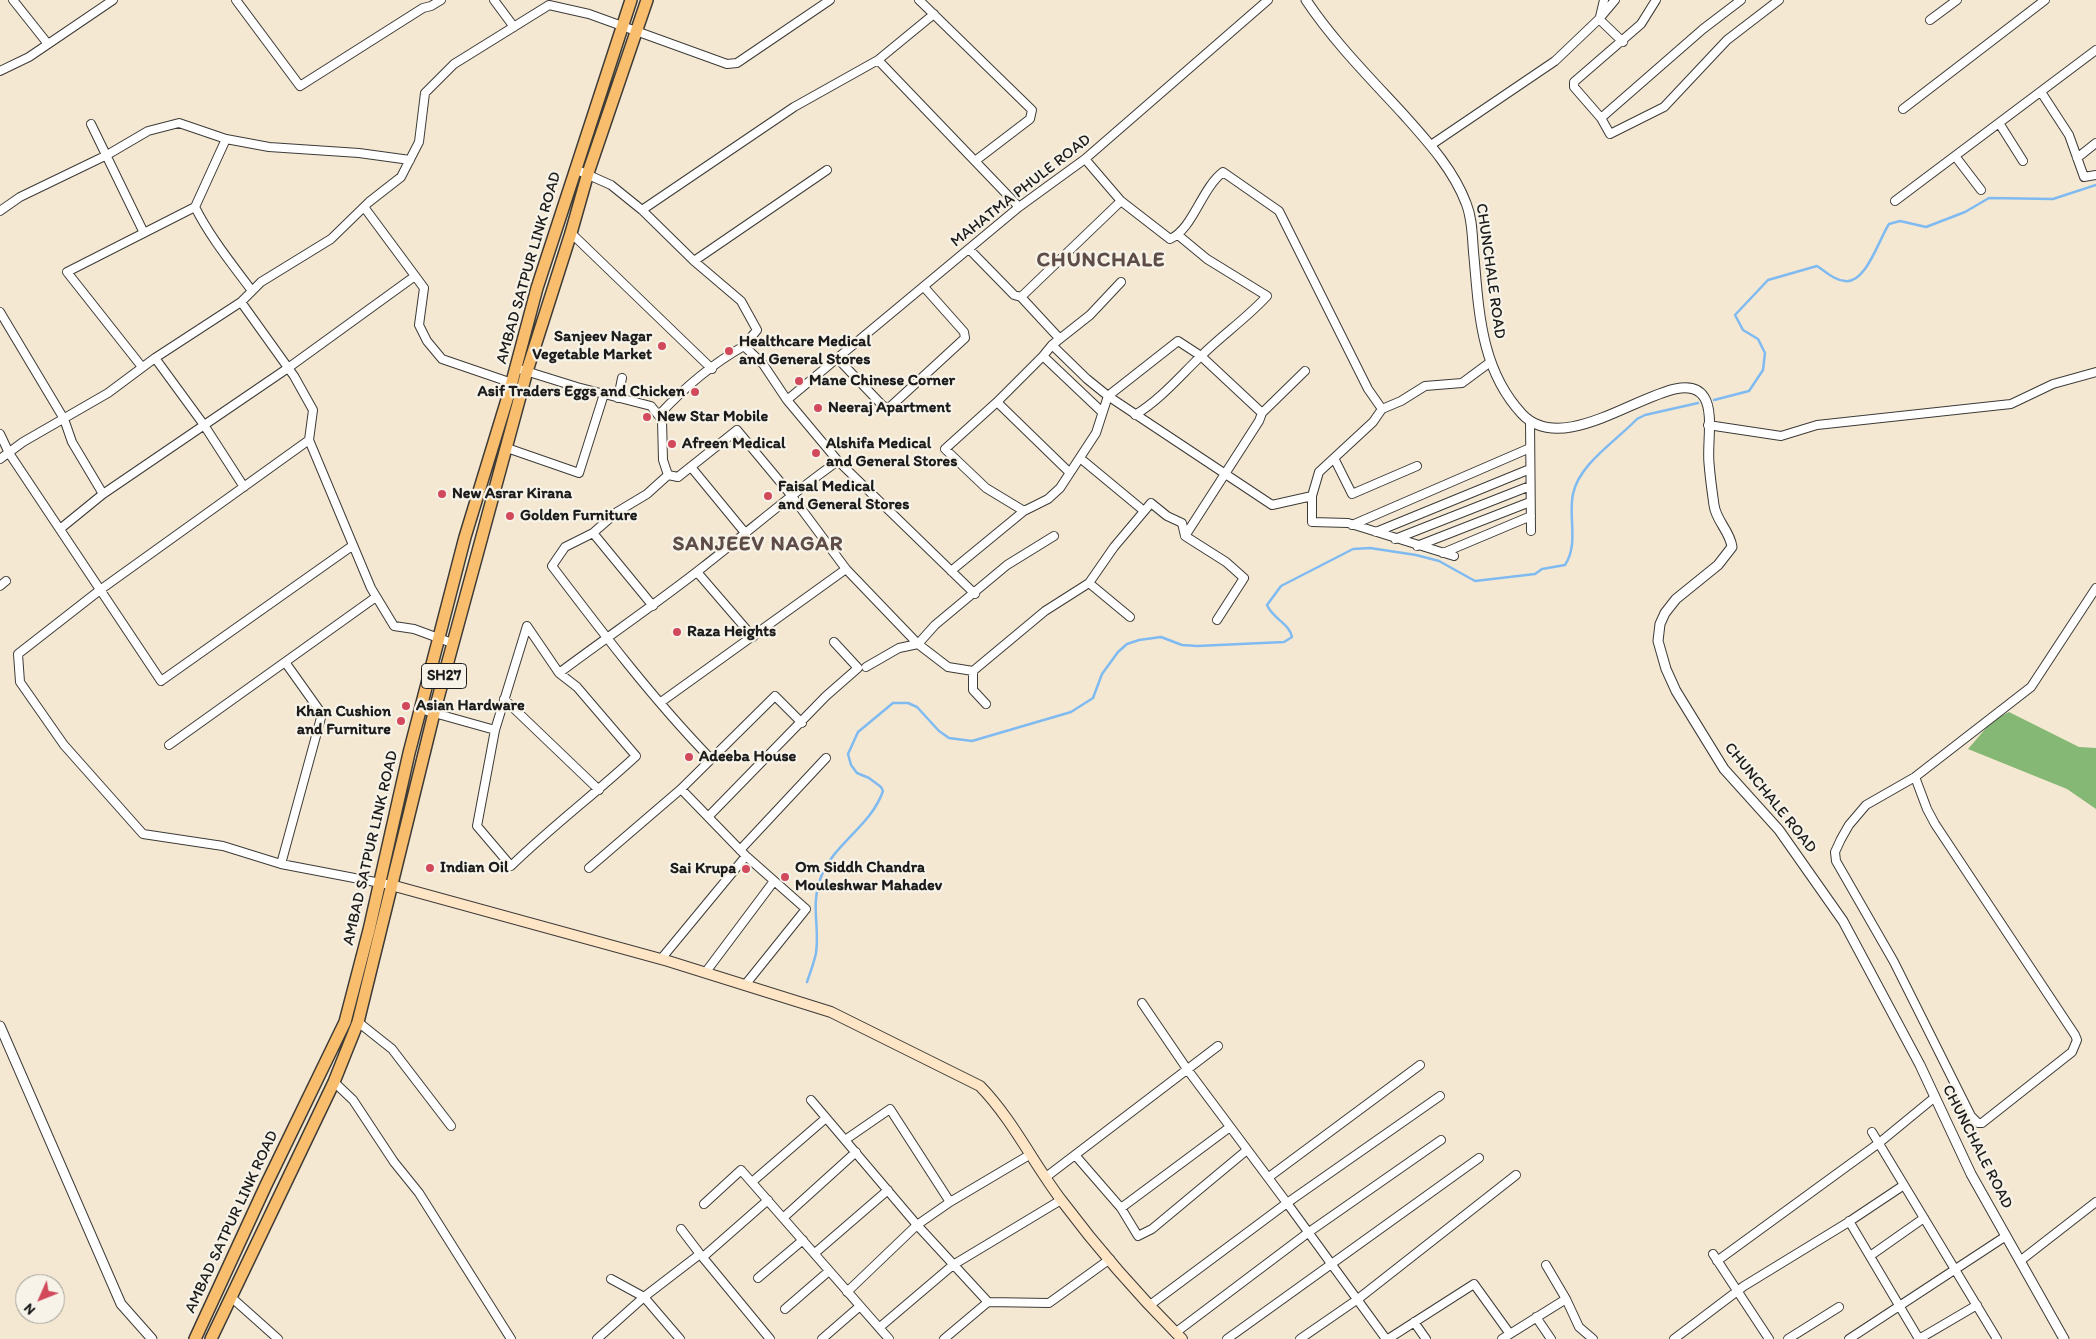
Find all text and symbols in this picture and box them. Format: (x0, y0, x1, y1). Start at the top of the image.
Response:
street label: MAHATMA PHULE ROAD (947, 130, 1095, 252)
street label: AMBAD SATPUR LINK ROAD (492, 170, 566, 366)
street label: CHUNCHALE ROAD (1471, 202, 1509, 340)
district label: CHUNCHALE (1035, 248, 1167, 274)
place label: Sanjeev Nagar Vegetable Market (532, 327, 652, 365)
place label: Healthcare Medical and General Stores (739, 332, 871, 370)
marker: Sanjeev Nagar Vegetable Market (656, 340, 668, 352)
marker: Healthcare Medical and General Stores (723, 345, 735, 357)
place label: Mane Chinese Corner (809, 371, 955, 391)
marker: Mane Chinese Corner (793, 375, 805, 387)
place label: Asif Traders Eggs and Chicken (477, 382, 685, 402)
marker: Asif Traders Eggs and Chicken (689, 386, 701, 398)
place label: Neeraj Apartment (828, 398, 951, 418)
marker: Neeraj Apartment (812, 402, 824, 414)
place label: New Star Mobile (657, 407, 768, 427)
marker: New Star Mobile (641, 411, 653, 423)
place label: Afreen Medical (682, 434, 785, 454)
place label: Alshifa Medical and General Stores (826, 434, 957, 472)
marker: Afreen Medical (666, 438, 678, 450)
marker: Alshifa Medical and General Stores (810, 447, 822, 459)
place label: Faisal Medical and General Stores (778, 477, 909, 515)
place label: New Asrar Kirana (452, 484, 572, 504)
marker: New Asrar Kirana (436, 488, 448, 500)
marker: Faisal Medical and General Stores (762, 490, 774, 502)
place label: Golden Furniture (520, 506, 637, 526)
marker: Golden Furniture (504, 510, 516, 522)
district label: SANJEEV NAGAR (671, 532, 845, 558)
place label: Raza Heights (687, 622, 776, 642)
marker: Raza Heights (671, 626, 683, 638)
road number: SH27 (422, 664, 466, 688)
place label: Asian Hardware (416, 696, 525, 716)
marker: Asian Hardware (400, 700, 412, 712)
place label: Khan Cushion and Furniture (296, 702, 391, 740)
marker: Khan Cushion and Furniture (395, 715, 407, 727)
street label: CHUNCHALE ROAD (1720, 739, 1820, 857)
place label: Adeeba House (699, 747, 796, 767)
street label: AMBAD SATPUR LINK ROAD (339, 749, 403, 947)
marker: Adeeba House (683, 751, 695, 763)
place label: Indian Oil (440, 858, 508, 878)
place label: Om Siddh Chandra Mouleshwar Mahadev (795, 858, 942, 896)
place label: Sai Krupa (670, 859, 736, 879)
marker: Indian Oil (424, 862, 436, 874)
marker: Sai Krupa (740, 863, 752, 875)
marker: Om Siddh Chandra Mouleshwar Mahadev (779, 871, 791, 883)
street label: CHUNCHALE ROAD (1937, 1082, 2017, 1212)
street label: AMBAD SATPUR LINK ROAD (181, 1128, 283, 1316)
north arrow (15, 1274, 65, 1324)
text: N (20, 1300, 39, 1318)

